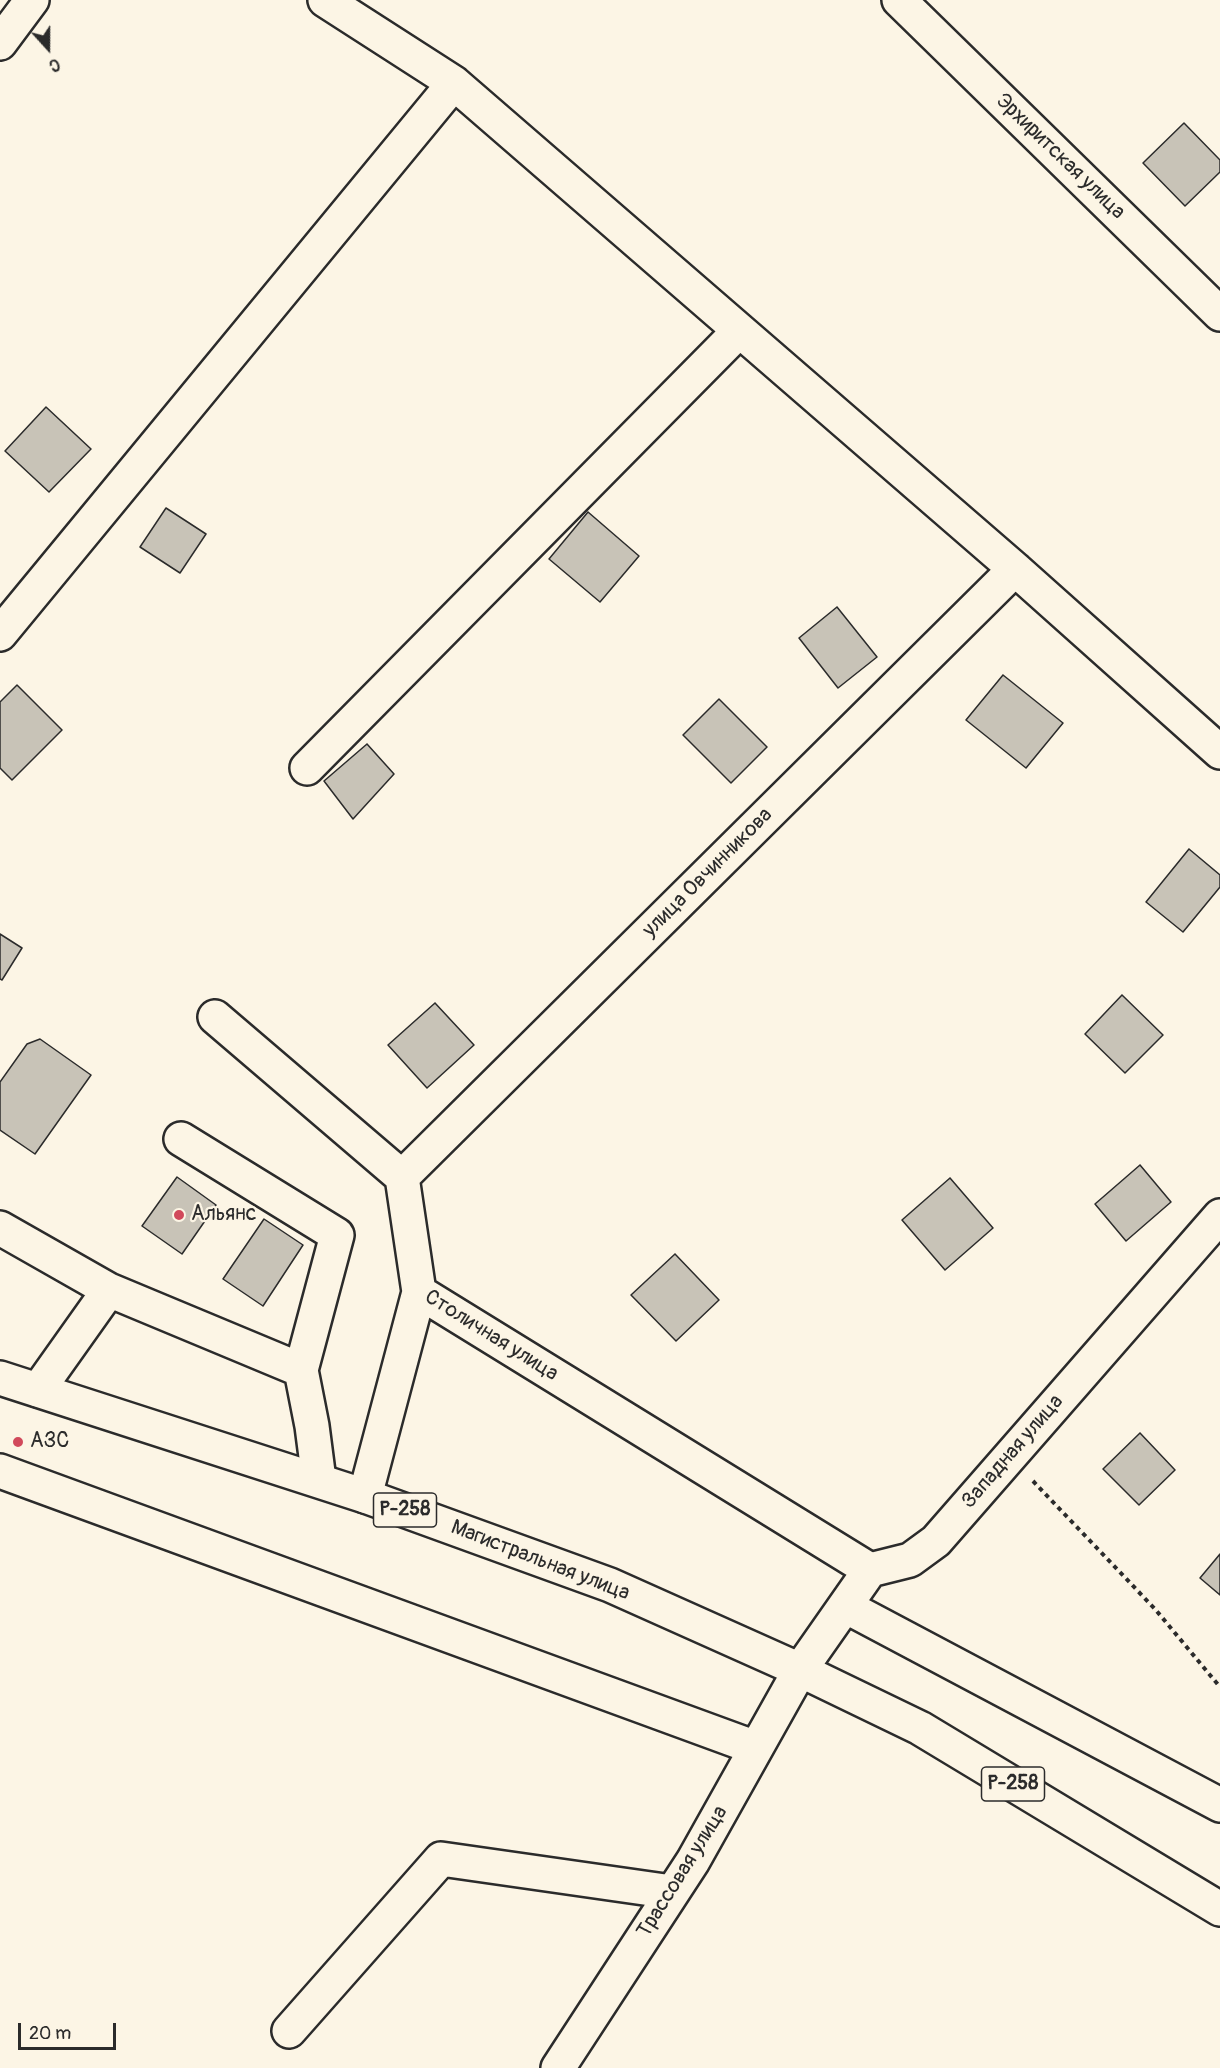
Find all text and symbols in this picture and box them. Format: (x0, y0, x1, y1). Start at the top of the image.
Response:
north arrow (18, 18, 78, 78)
text: С (46, 54, 63, 76)
street label: Эрхиритская улица (990, 89, 1130, 225)
street label: улица Овчинникова (638, 803, 778, 943)
place label: Альянс (191, 1202, 256, 1228)
marker: Альянс (172, 1208, 186, 1222)
street label: Столичная улица (420, 1285, 562, 1387)
street label: Западная улица (957, 1390, 1069, 1514)
place label: АЗС (30, 1429, 69, 1455)
marker: АЗС (11, 1435, 25, 1449)
road number: Р-258 (374, 1493, 436, 1527)
street label: Магистральная улица (447, 1515, 633, 1607)
road number: Р-258 (982, 1767, 1044, 1801)
street label: Трассовая улица (632, 1801, 734, 1943)
scale bar (21, 2011, 118, 2049)
text: 20 m (29, 2022, 71, 2045)

